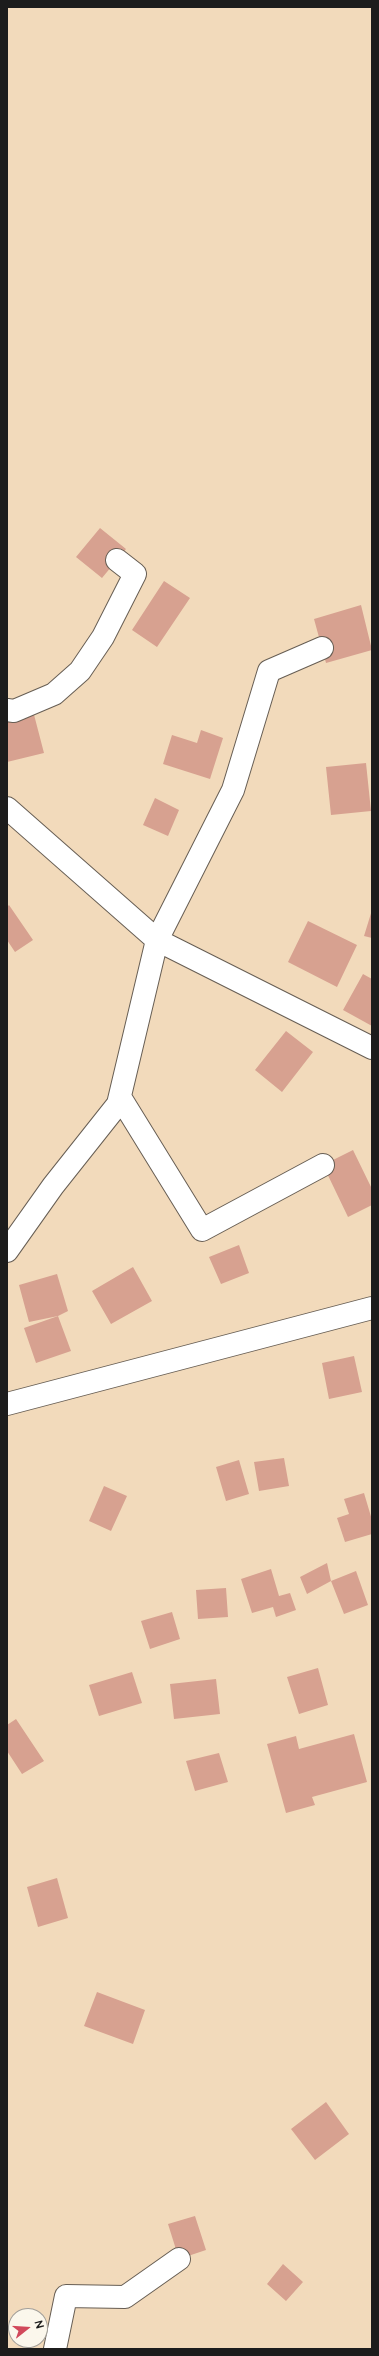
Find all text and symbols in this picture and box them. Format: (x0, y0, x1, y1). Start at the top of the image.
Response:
north arrow (8, 2308, 48, 2348)
text: N (31, 2319, 47, 2330)

